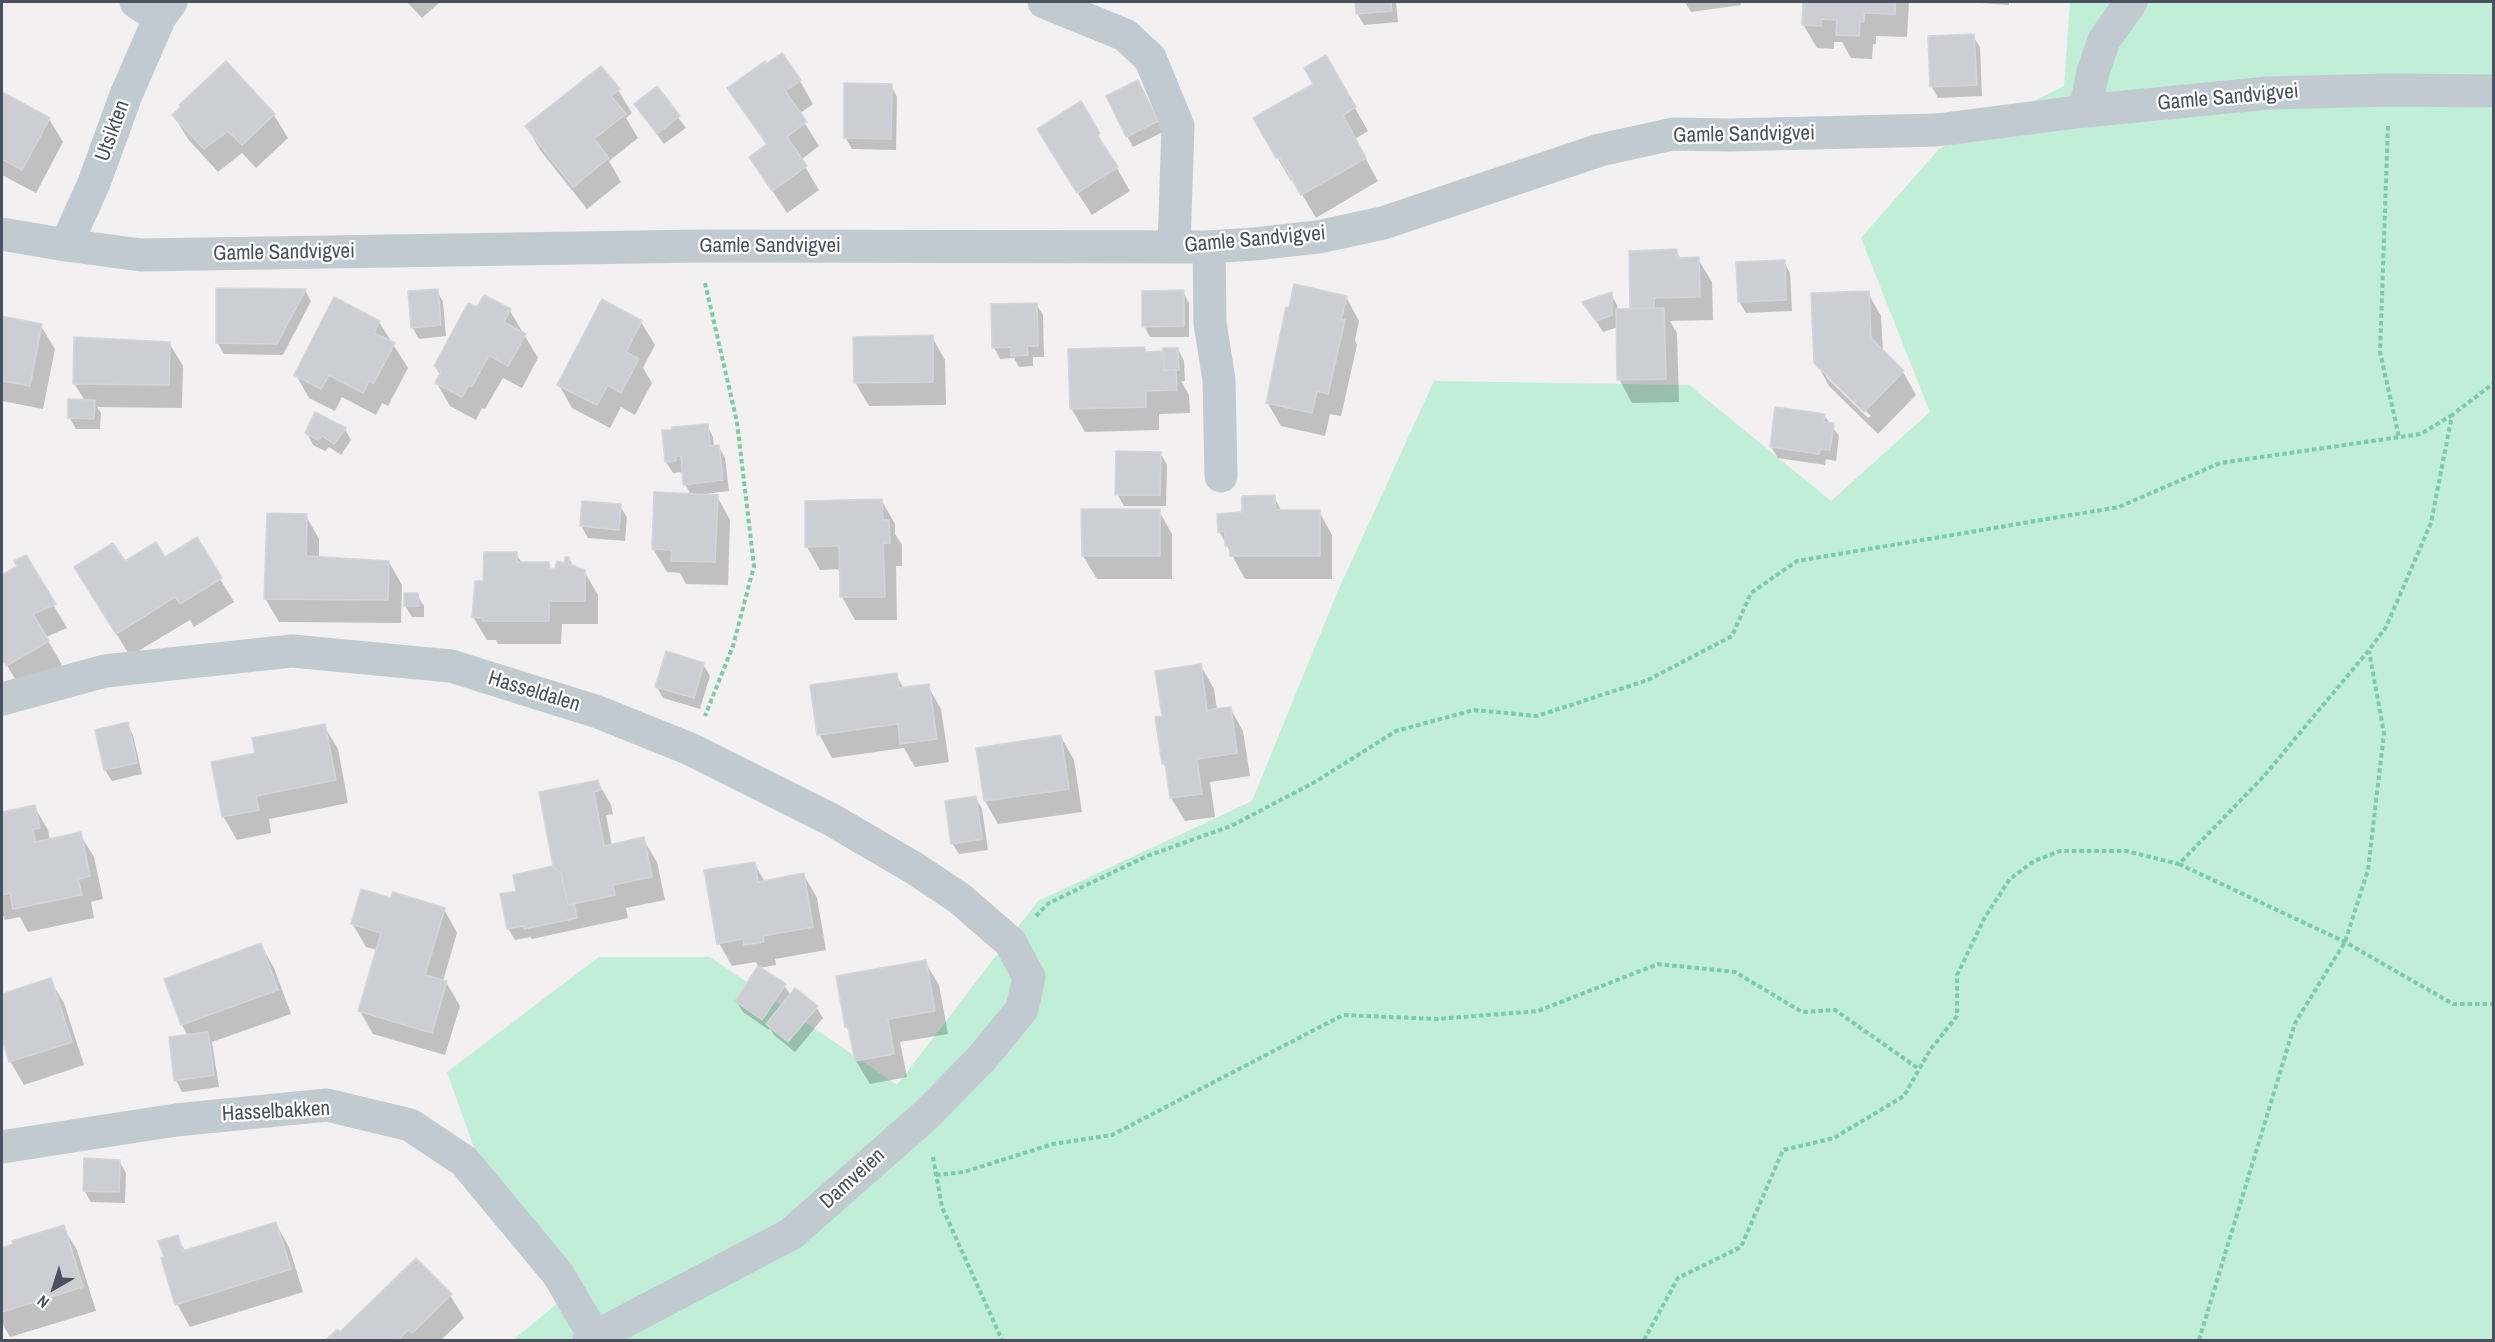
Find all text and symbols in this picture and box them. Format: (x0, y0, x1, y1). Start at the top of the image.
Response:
street label: Gamle Sandvigvei (2156, 79, 2300, 117)
street label: Utsikten (90, 97, 136, 165)
street label: Gamle Sandvigvei (1673, 121, 1815, 149)
street label: Gamle Sandvigvei (1183, 221, 1327, 259)
street label: Gamle Sandvigvei (699, 233, 841, 259)
street label: Gamle Sandvigvei (213, 239, 355, 267)
street label: Hasseldalen (485, 666, 583, 718)
street label: Hasselbakken (221, 1097, 331, 1127)
street label: Damveien (815, 1143, 891, 1215)
north arrow (24, 1258, 84, 1318)
text: N (32, 1290, 53, 1314)

